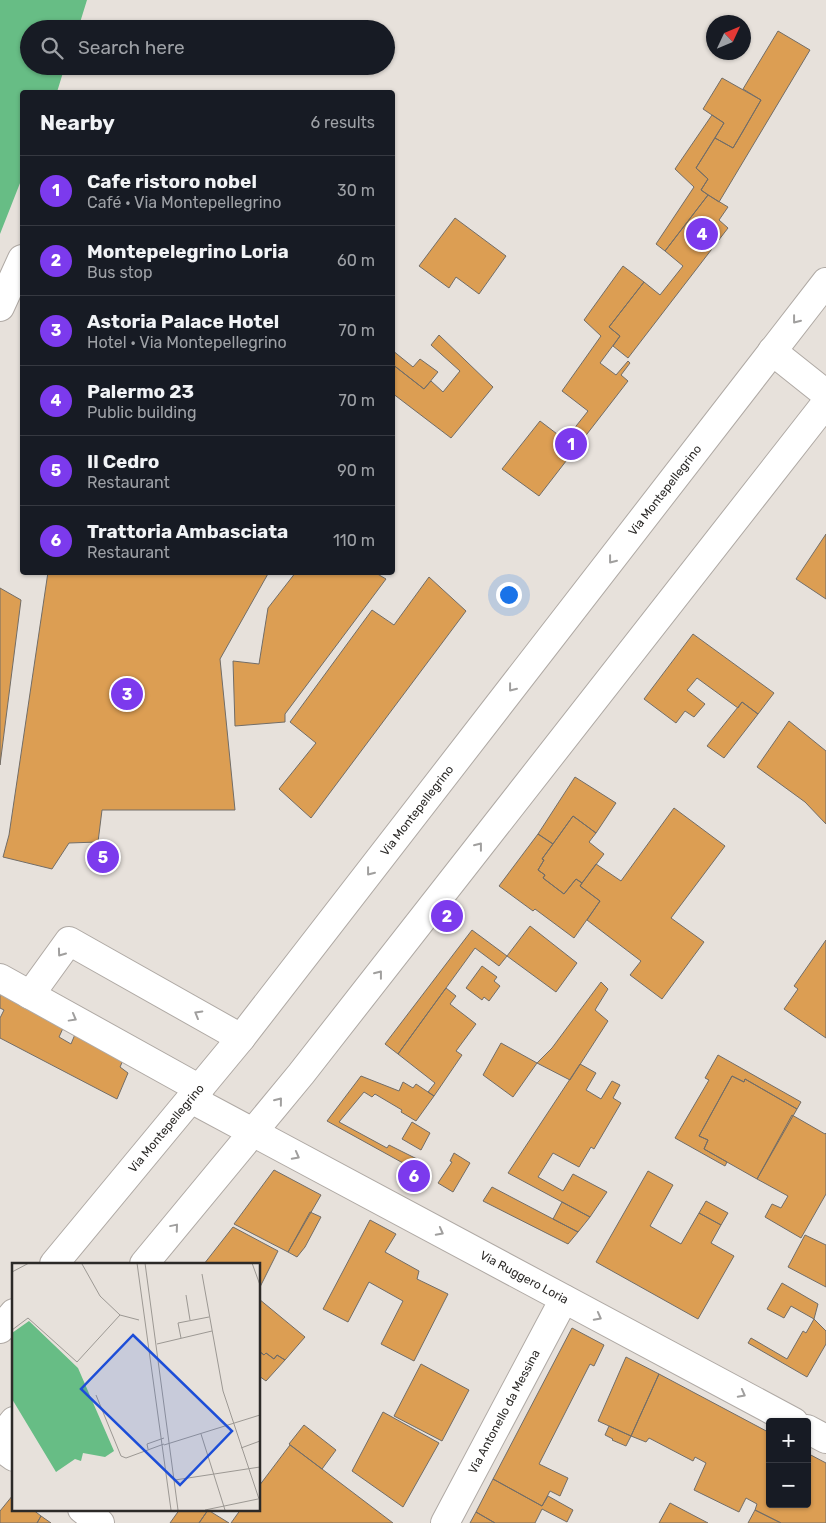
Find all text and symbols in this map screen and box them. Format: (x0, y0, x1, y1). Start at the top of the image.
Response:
north arrow (706, 15, 751, 60)
search box (20, 20, 395, 75)
icon: search (38, 34, 66, 62)
text: Search here (78, 36, 185, 59)
text: Nearby (40, 110, 115, 135)
text: 6 results (310, 113, 375, 132)
text: Cafe ristoro nobel (87, 170, 257, 193)
text: 1 (52, 181, 60, 200)
text: 30 m (337, 181, 375, 200)
text: Café · Via Montepellegrino (87, 193, 281, 212)
pin: 4 (686, 215, 718, 253)
text: Montepelegrino Loria (87, 240, 289, 263)
text: 2 (51, 251, 61, 270)
text: 60 m (337, 251, 375, 270)
text: Bus stop (87, 263, 153, 282)
text: Astoria Palace Hotel (87, 310, 279, 333)
one-way arrow (793, 314, 802, 324)
text: 3 (51, 321, 61, 340)
text: 70 m (338, 321, 375, 340)
text: Hotel · Via Montepellegrino (87, 333, 287, 352)
text: Palermo 23 (87, 380, 194, 403)
text: 4 (51, 391, 61, 410)
text: 70 m (338, 391, 375, 410)
text: Public building (87, 403, 197, 422)
pin: 1 (555, 425, 587, 463)
street label: Via Montepellegrino (626, 442, 704, 538)
text: Il Cedro (87, 450, 159, 473)
text: 5 (51, 461, 61, 480)
text: 90 m (337, 461, 375, 480)
text: Restaurant (87, 473, 170, 492)
text: Trattoria Ambasciata (87, 520, 288, 543)
text: 6 (51, 531, 61, 550)
text: 110 m (333, 531, 375, 550)
text: Restaurant (87, 543, 170, 562)
one-way arrow (609, 554, 617, 563)
your location (496, 582, 522, 608)
pin: 3 (111, 675, 143, 713)
one-way arrow (510, 682, 518, 691)
street label: Via Montepellegrino (378, 762, 457, 859)
pin: 5 (87, 838, 119, 876)
one-way arrow (474, 843, 482, 852)
one-way arrow (367, 866, 375, 875)
pin: 2 (431, 897, 463, 935)
one-way arrow (58, 947, 66, 956)
one-way arrow (374, 971, 382, 980)
one-way arrow (195, 1010, 204, 1020)
one-way arrow (68, 1012, 77, 1022)
street label: Via Montepellegrino (126, 1081, 207, 1175)
one-way arrow (273, 1098, 282, 1107)
one-way arrow (291, 1149, 300, 1159)
pin: 6 (398, 1157, 430, 1195)
one-way arrow (170, 1223, 179, 1232)
one-way arrow (434, 1226, 443, 1236)
street label: Via Ruggero Loria (478, 1248, 571, 1307)
inset map (12, 1263, 260, 1510)
one-way arrow (593, 1311, 602, 1321)
street label: Via Antonello da Messina (465, 1347, 543, 1476)
one-way arrow (736, 1388, 745, 1398)
map controls (766, 1418, 811, 1508)
button: + (766, 1418, 811, 1463)
button: − (766, 1463, 811, 1508)

